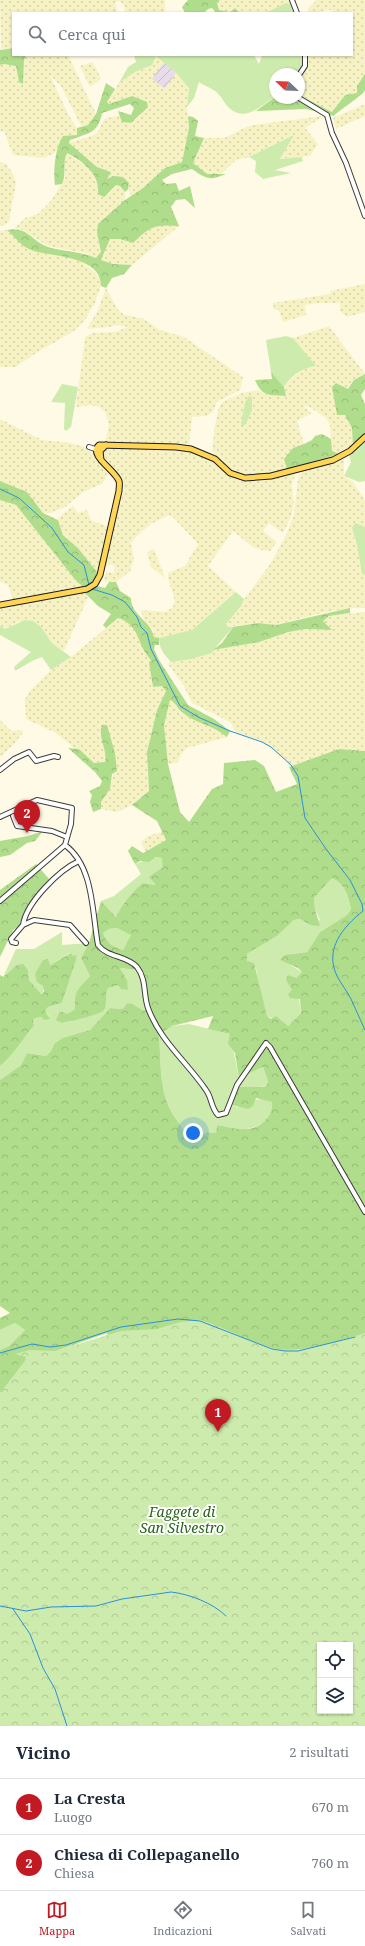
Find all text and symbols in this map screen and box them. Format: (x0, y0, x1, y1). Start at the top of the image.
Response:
search box (12, 12, 353, 56)
icon: search (26, 23, 48, 45)
text: Cerca qui (58, 24, 126, 44)
north arrow (269, 68, 305, 104)
pin: 2 (14, 800, 40, 833)
your location (183, 1123, 203, 1143)
pin: 1 (205, 1399, 231, 1432)
park label: Faggete di San Silvestro (140, 1502, 224, 1537)
map controls (317, 1642, 353, 1714)
button: locate (317, 1642, 353, 1678)
button: layers (317, 1678, 353, 1714)
text: Vicino (16, 1741, 71, 1764)
text: 2 risultati (289, 1743, 349, 1761)
text: La Cresta (54, 1788, 125, 1808)
text: 1 (25, 1798, 33, 1816)
text: 670 m (312, 1798, 349, 1816)
text: Luogo (54, 1808, 92, 1826)
text: Chiesa di Collepaganello (54, 1844, 240, 1864)
text: 2 (25, 1854, 33, 1872)
text: 760 m (312, 1854, 349, 1872)
text: Chiesa (54, 1864, 95, 1882)
tab: Mappa (39, 1899, 75, 1938)
tab: Indicazioni (153, 1899, 212, 1938)
tab: Salvati (290, 1899, 326, 1938)

